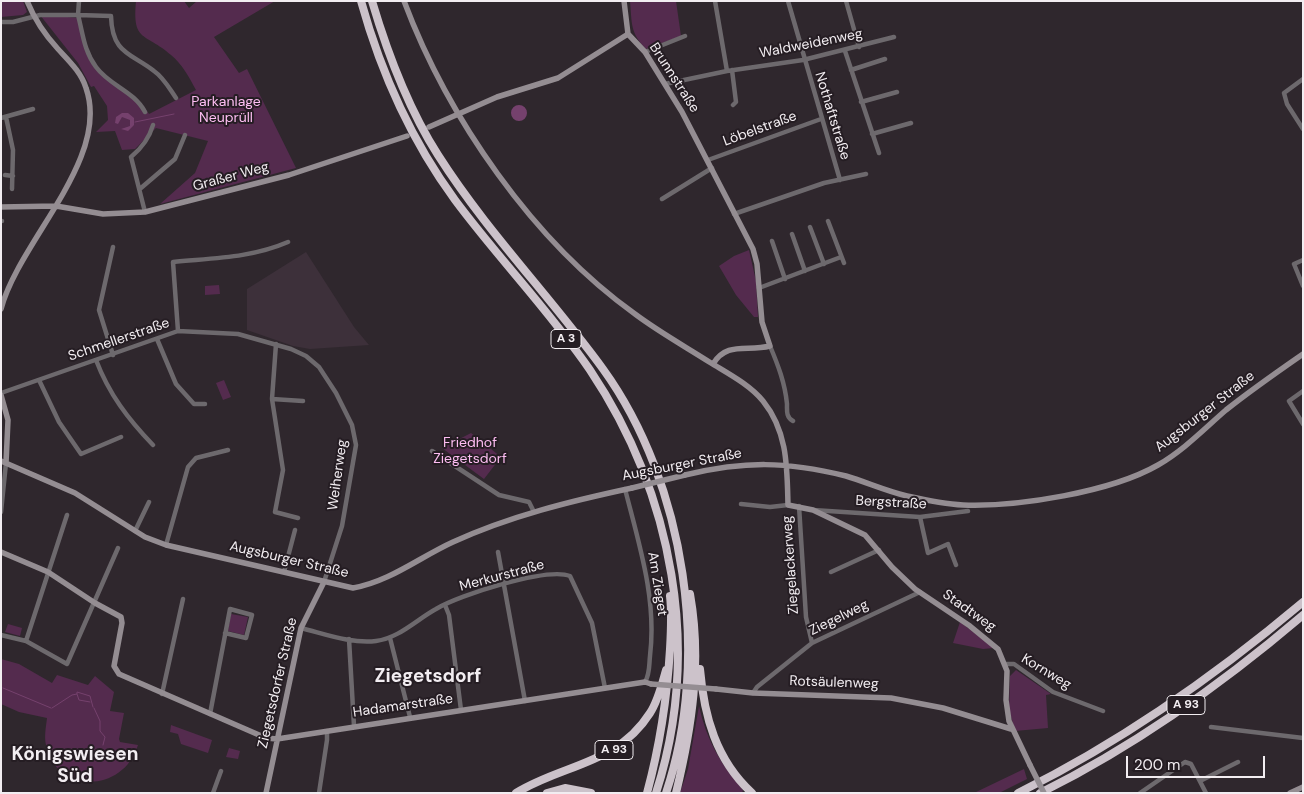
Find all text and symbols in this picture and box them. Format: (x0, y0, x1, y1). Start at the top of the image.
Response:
street label: Waldweidenweg (758, 26, 864, 62)
street label: Brunnstraße (645, 40, 703, 116)
street label: Nothaftstraße (811, 70, 853, 162)
park label: Parkanlage Neuprüll (191, 94, 261, 126)
street label: Löbelstraße (721, 108, 799, 150)
street label: Graßer Weg (191, 159, 271, 195)
street label: Schmellerstraße (66, 315, 172, 365)
road number: A 3 (551, 329, 581, 348)
street label: Augsburger Straße (1152, 368, 1258, 456)
park label: Friedhof Ziegetsdorf (433, 435, 507, 468)
street label: Weiherweg (325, 438, 351, 512)
street label: Augsburger Straße (621, 445, 743, 485)
street label: Bergstraße (855, 493, 927, 513)
street label: Ziegelackerweg (779, 515, 803, 615)
street label: Augsburger Straße (228, 538, 350, 582)
street label: Am Zieget (644, 551, 670, 617)
street label: Merkurstraße (458, 557, 546, 595)
street label: Stadtweg (939, 586, 999, 636)
street label: Ziegelweg (807, 597, 871, 639)
street label: Ziegetsdorfer Straße (255, 616, 301, 750)
street label: Kornweg (1018, 651, 1074, 693)
district label: Ziegetsdorf (375, 666, 481, 688)
street label: Rotsäulenweg (789, 673, 879, 693)
street label: Hadamarstraße (352, 691, 454, 721)
road number: A 93 (1167, 696, 1205, 714)
road number: A 93 (595, 740, 633, 760)
district label: Königswiesen Süd (12, 744, 138, 788)
scale bar (1129, 746, 1268, 778)
text: 200 m (1134, 755, 1180, 775)

